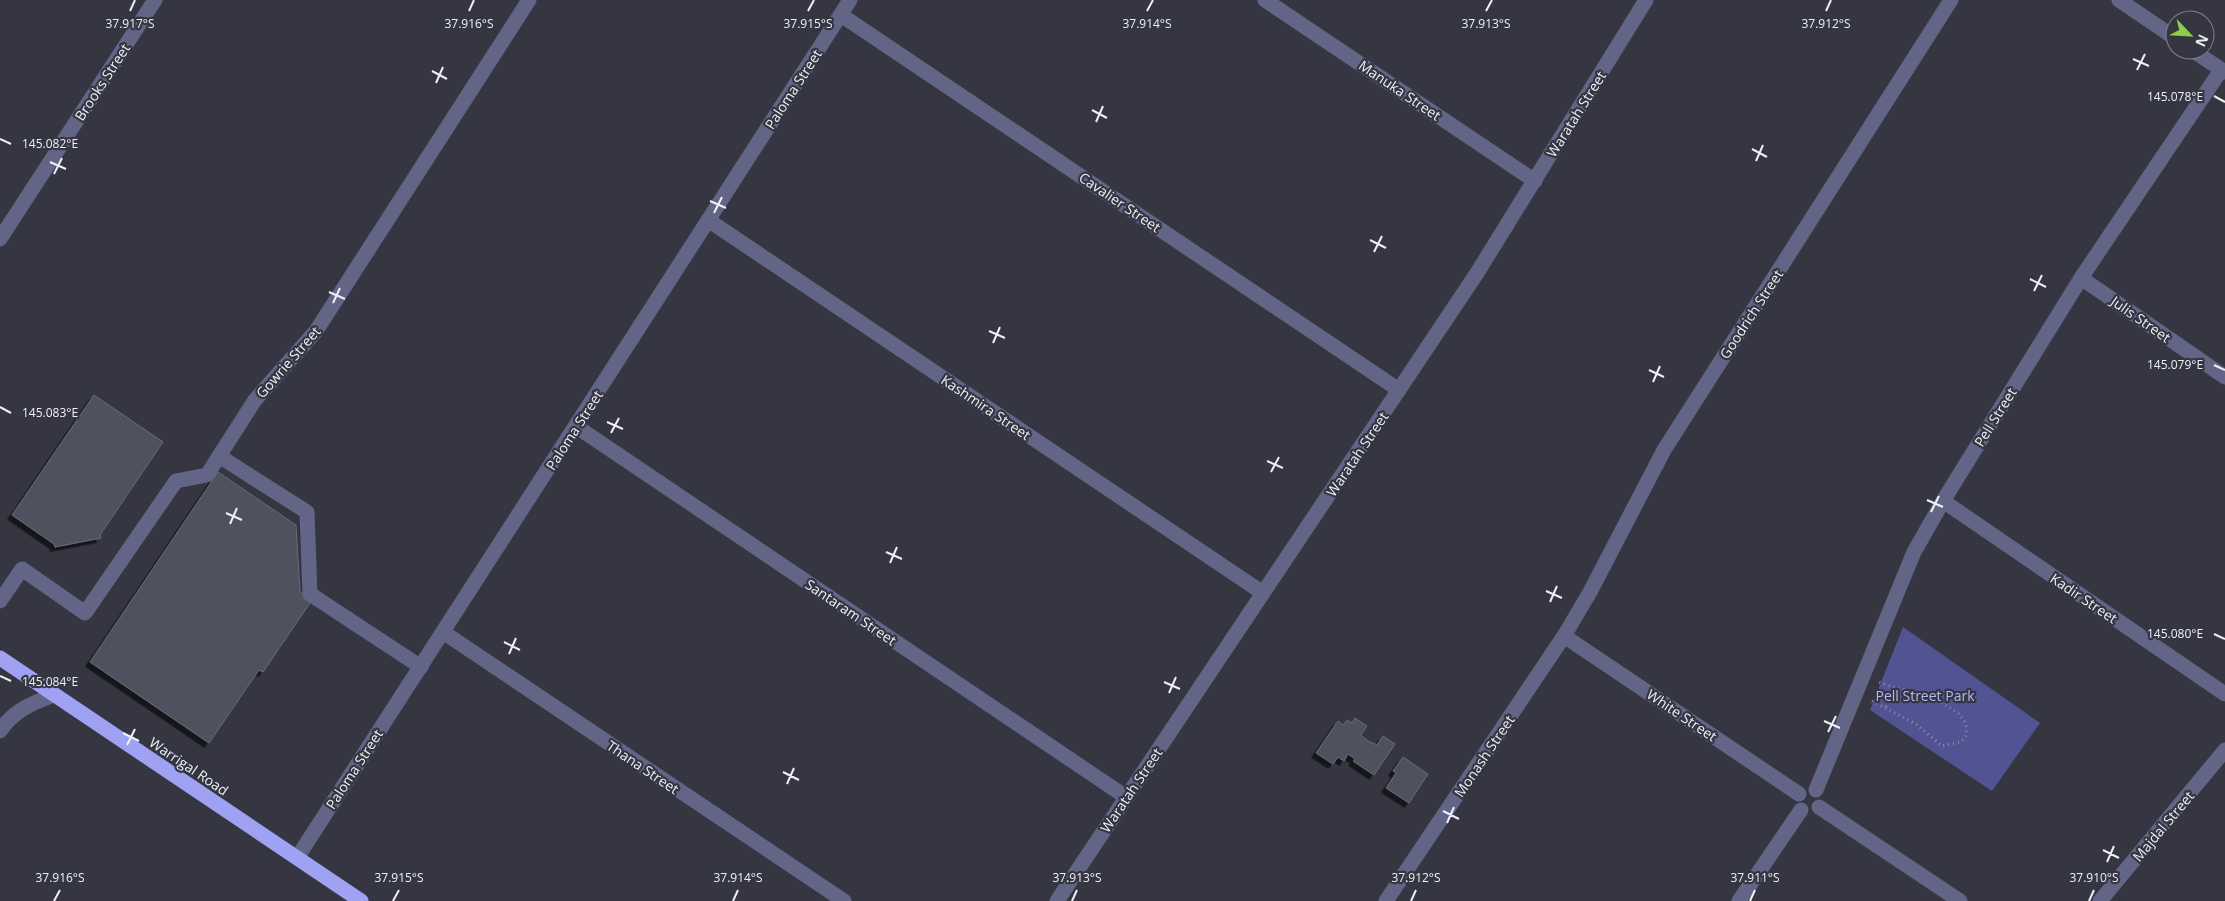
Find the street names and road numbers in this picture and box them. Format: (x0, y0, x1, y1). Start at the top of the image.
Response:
street label: Brooks Street (70, 40, 134, 124)
street label: Paloma Street (760, 45, 826, 133)
street label: Manuka Street (1355, 55, 1445, 125)
street label: Waratah Street (1542, 67, 1610, 161)
street label: Cavalier Street (1075, 168, 1165, 236)
street label: Goodrich Street (1715, 266, 1787, 362)
street label: Julis Street (2106, 290, 2175, 347)
street label: Gowrie Street (252, 322, 324, 402)
street label: Kashmira Street (937, 370, 1035, 444)
street label: Pell Street (1969, 384, 2021, 450)
street label: Paloma Street (541, 386, 607, 474)
street label: Waratah Street (1322, 408, 1392, 500)
street label: Kadir Street (2047, 569, 2121, 627)
street label: Santaram Street (802, 574, 900, 650)
street label: White Street (1643, 685, 1721, 745)
street label: Monash Street (1449, 711, 1519, 801)
street label: Paloma Street (321, 725, 387, 813)
street label: Warrigal Road (146, 732, 232, 800)
street label: Thana Street (603, 736, 683, 798)
street label: Waratah Street (1096, 744, 1166, 836)
street label: Majdal Street (2128, 787, 2198, 865)

